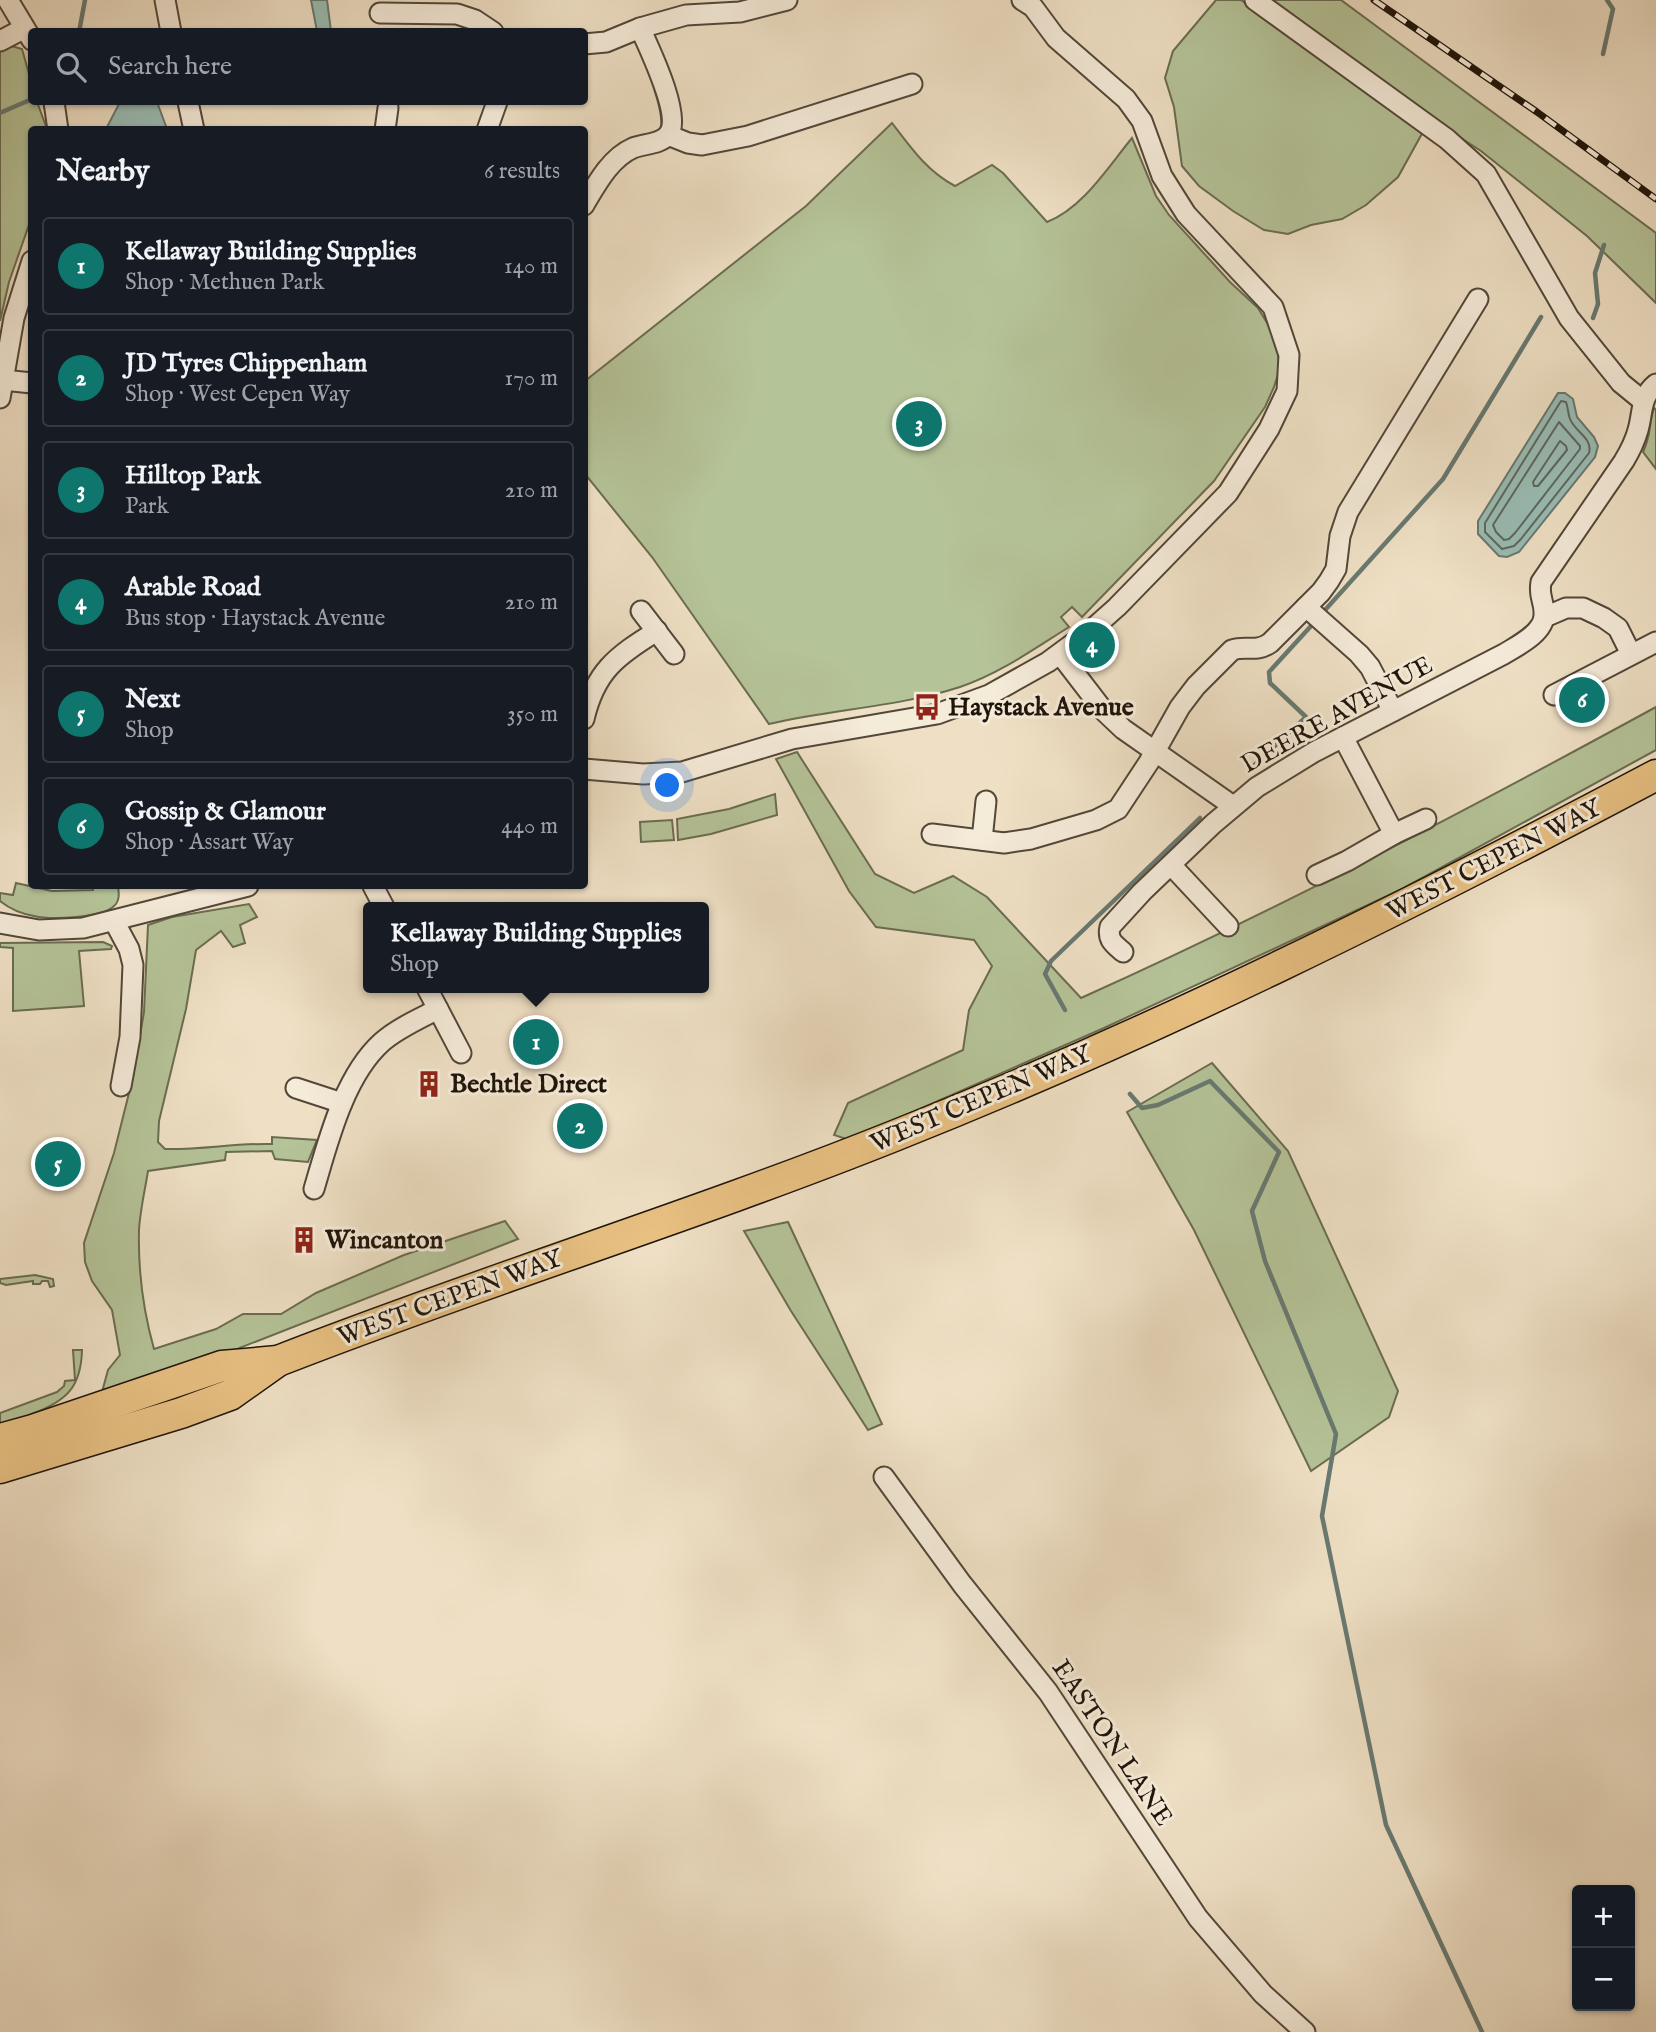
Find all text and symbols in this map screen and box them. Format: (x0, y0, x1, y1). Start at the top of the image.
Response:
search box (28, 28, 588, 105)
icon: search (52, 48, 90, 86)
text: Search here (108, 50, 232, 83)
text: Nearby (56, 153, 149, 191)
text: 6 results (484, 157, 560, 186)
text: Kellaway Building Supplies (125, 235, 416, 268)
text: 1 (77, 252, 85, 281)
text: 140 m (504, 252, 558, 281)
text: Shop · Methuen Park (125, 268, 324, 297)
text: JD Tyres Chippenham (125, 347, 367, 380)
text: 2 (76, 364, 86, 393)
text: 170 m (505, 364, 558, 393)
text: Shop · West Cepen Way (125, 380, 350, 409)
pin: 3 (896, 398, 942, 450)
text: Hilltop Park (125, 459, 261, 492)
text: 3 (77, 476, 85, 505)
text: 210 m (505, 476, 558, 505)
text: Park (125, 492, 169, 521)
text: Arable Road (125, 571, 261, 604)
text: 4 (75, 588, 87, 617)
text: 210 m (505, 588, 558, 617)
text: Bus stop · Haystack Avenue (125, 604, 385, 633)
pin: 4 (1069, 619, 1115, 671)
street label: DEERE AVENUE (1235, 649, 1439, 781)
pin: 6 (1559, 674, 1605, 726)
text: Next (125, 683, 180, 716)
place label: Haystack Avenue (948, 691, 1134, 724)
bus stop icon: Haystack Avenue (912, 692, 942, 722)
text: 5 (77, 700, 85, 729)
text: 350 m (507, 700, 558, 729)
text: Shop (125, 716, 174, 745)
your location (650, 768, 684, 802)
street label: WEST CEPEN WAY (1381, 791, 1608, 929)
text: Gossip & Glamour (125, 795, 326, 828)
text: 6 (76, 812, 86, 841)
text: 440 m (501, 812, 558, 841)
text: Shop · Assart Way (125, 828, 293, 857)
popup (363, 902, 709, 993)
text: Kellaway Building Supplies (390, 917, 682, 950)
text: Shop (390, 950, 439, 979)
pin: 1 (513, 1016, 559, 1068)
street label: WEST CEPEN WAY (865, 1037, 1098, 1160)
place label: Bechtle Direct (450, 1068, 607, 1101)
building icon: Bechtle Direct (414, 1069, 444, 1099)
pin: 2 (557, 1100, 603, 1152)
pin: 5 (35, 1138, 81, 1190)
place label: Wincanton (324, 1224, 444, 1257)
building icon: Wincanton (289, 1225, 319, 1255)
street label: WEST CEPEN WAY (333, 1242, 568, 1354)
street label: EASTON LANE (1044, 1653, 1180, 1833)
map controls (1572, 1885, 1635, 2011)
button: + (1572, 1885, 1635, 1948)
button: − (1572, 1948, 1635, 2011)

